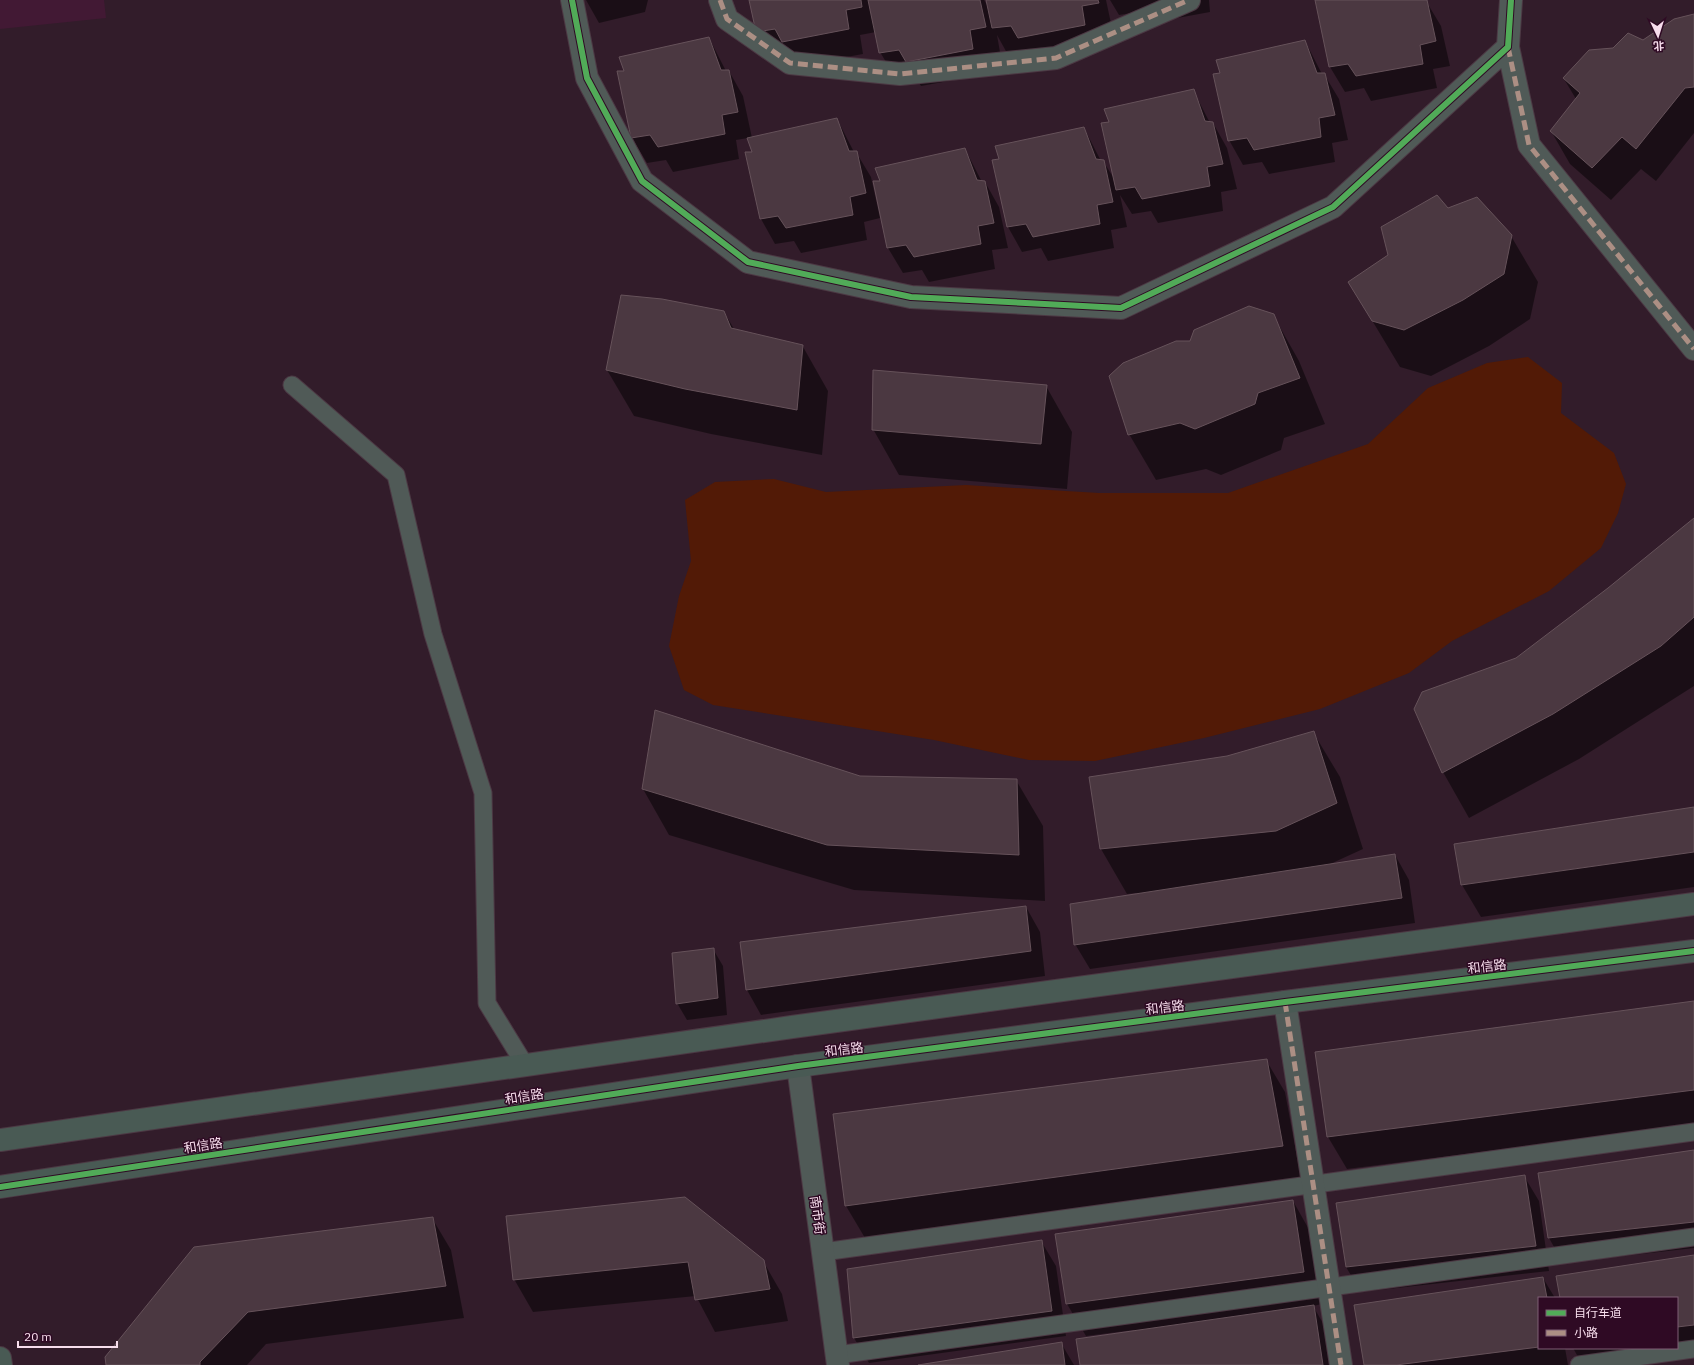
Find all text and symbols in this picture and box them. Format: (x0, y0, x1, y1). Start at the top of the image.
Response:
north arrow (1638, 16, 1678, 56)
text: 北 (1653, 39, 1665, 53)
street label: 和信路 (1467, 956, 1507, 977)
street label: 和信路 (1145, 997, 1185, 1018)
street label: 和信路 (824, 1039, 864, 1060)
street label: 和信路 (503, 1085, 545, 1108)
street label: 和信路 (182, 1134, 224, 1157)
street label: 南市街 (806, 1195, 829, 1236)
legend (1538, 1297, 1678, 1349)
text: 自行车道 (1574, 1305, 1622, 1320)
scale bar (18, 1323, 117, 1349)
text: 小路 (1574, 1325, 1598, 1340)
text: 20 m (24, 1329, 52, 1344)

